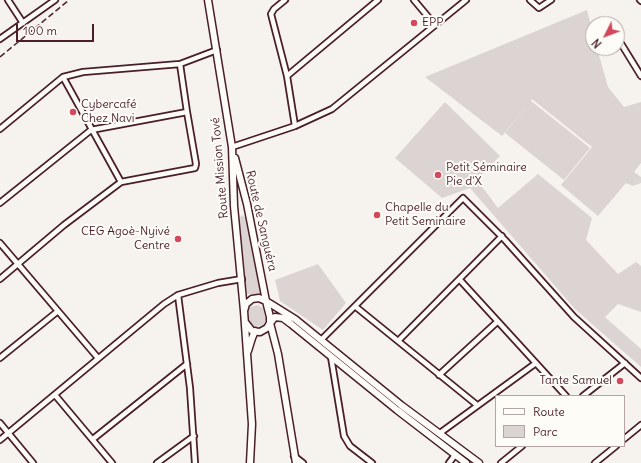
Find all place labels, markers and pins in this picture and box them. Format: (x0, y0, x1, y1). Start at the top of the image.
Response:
place label: EPP (422, 16, 443, 30)
marker: EPP (409, 18, 419, 28)
place label: Cybercafé Chez Navi (81, 98, 136, 126)
marker: Cybercafé Chez Navi (68, 107, 78, 117)
place label: Petit Séminaire Pie d'X (446, 161, 527, 189)
marker: Petit Séminaire Pie d'X (433, 170, 443, 180)
place label: Chapelle du Petit Seminaire (385, 201, 466, 229)
marker: Chapelle du Petit Seminaire (372, 210, 382, 220)
place label: CEG Agoè-Nyivé Centre (81, 225, 170, 253)
marker: CEG Agoè-Nyivé Centre (173, 234, 183, 244)
place label: Tante Samuel (539, 374, 612, 388)
marker: Tante Samuel (615, 376, 625, 386)

